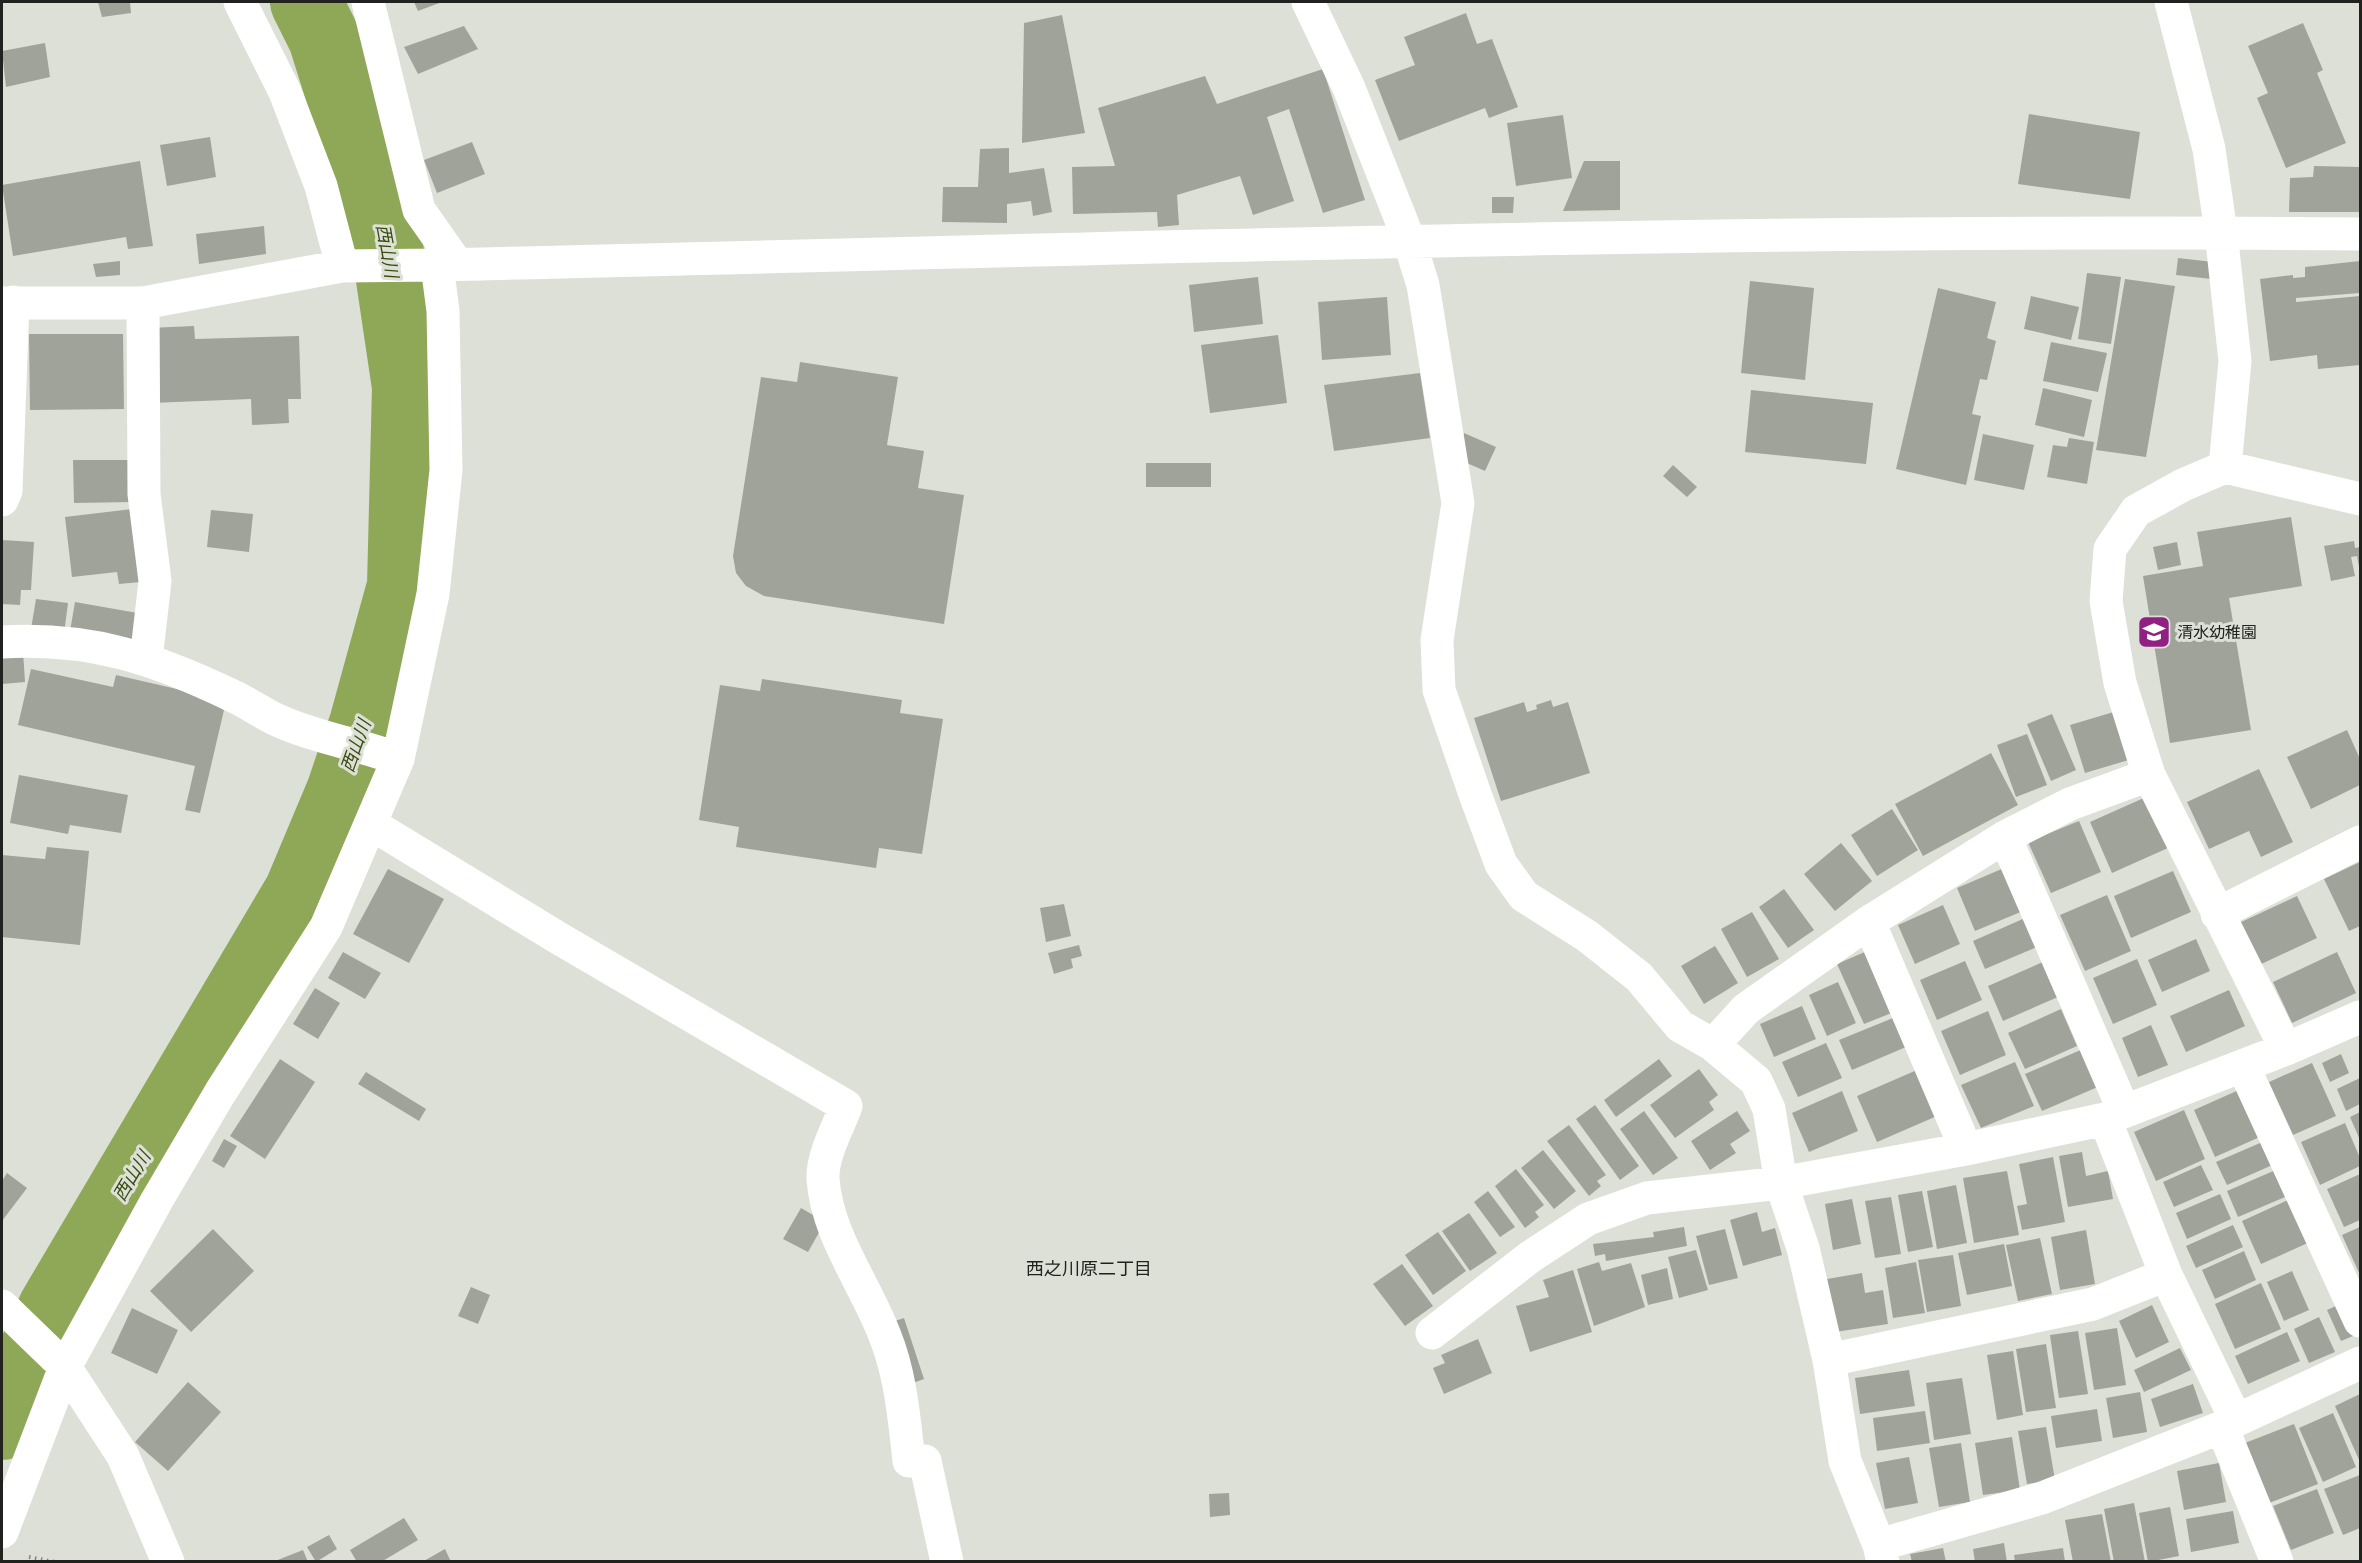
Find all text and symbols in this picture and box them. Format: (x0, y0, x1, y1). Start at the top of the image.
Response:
water label: 西山川 (371, 223, 403, 281)
school or university icon: 清水幼稚園 (2136, 614, 2172, 650)
place label: 清水幼稚園 (2177, 623, 2257, 642)
water label: 西山川 (336, 715, 376, 775)
water label: 西山川 (109, 1145, 156, 1205)
district label: 西之川原二丁目 (1026, 1258, 1152, 1280)

